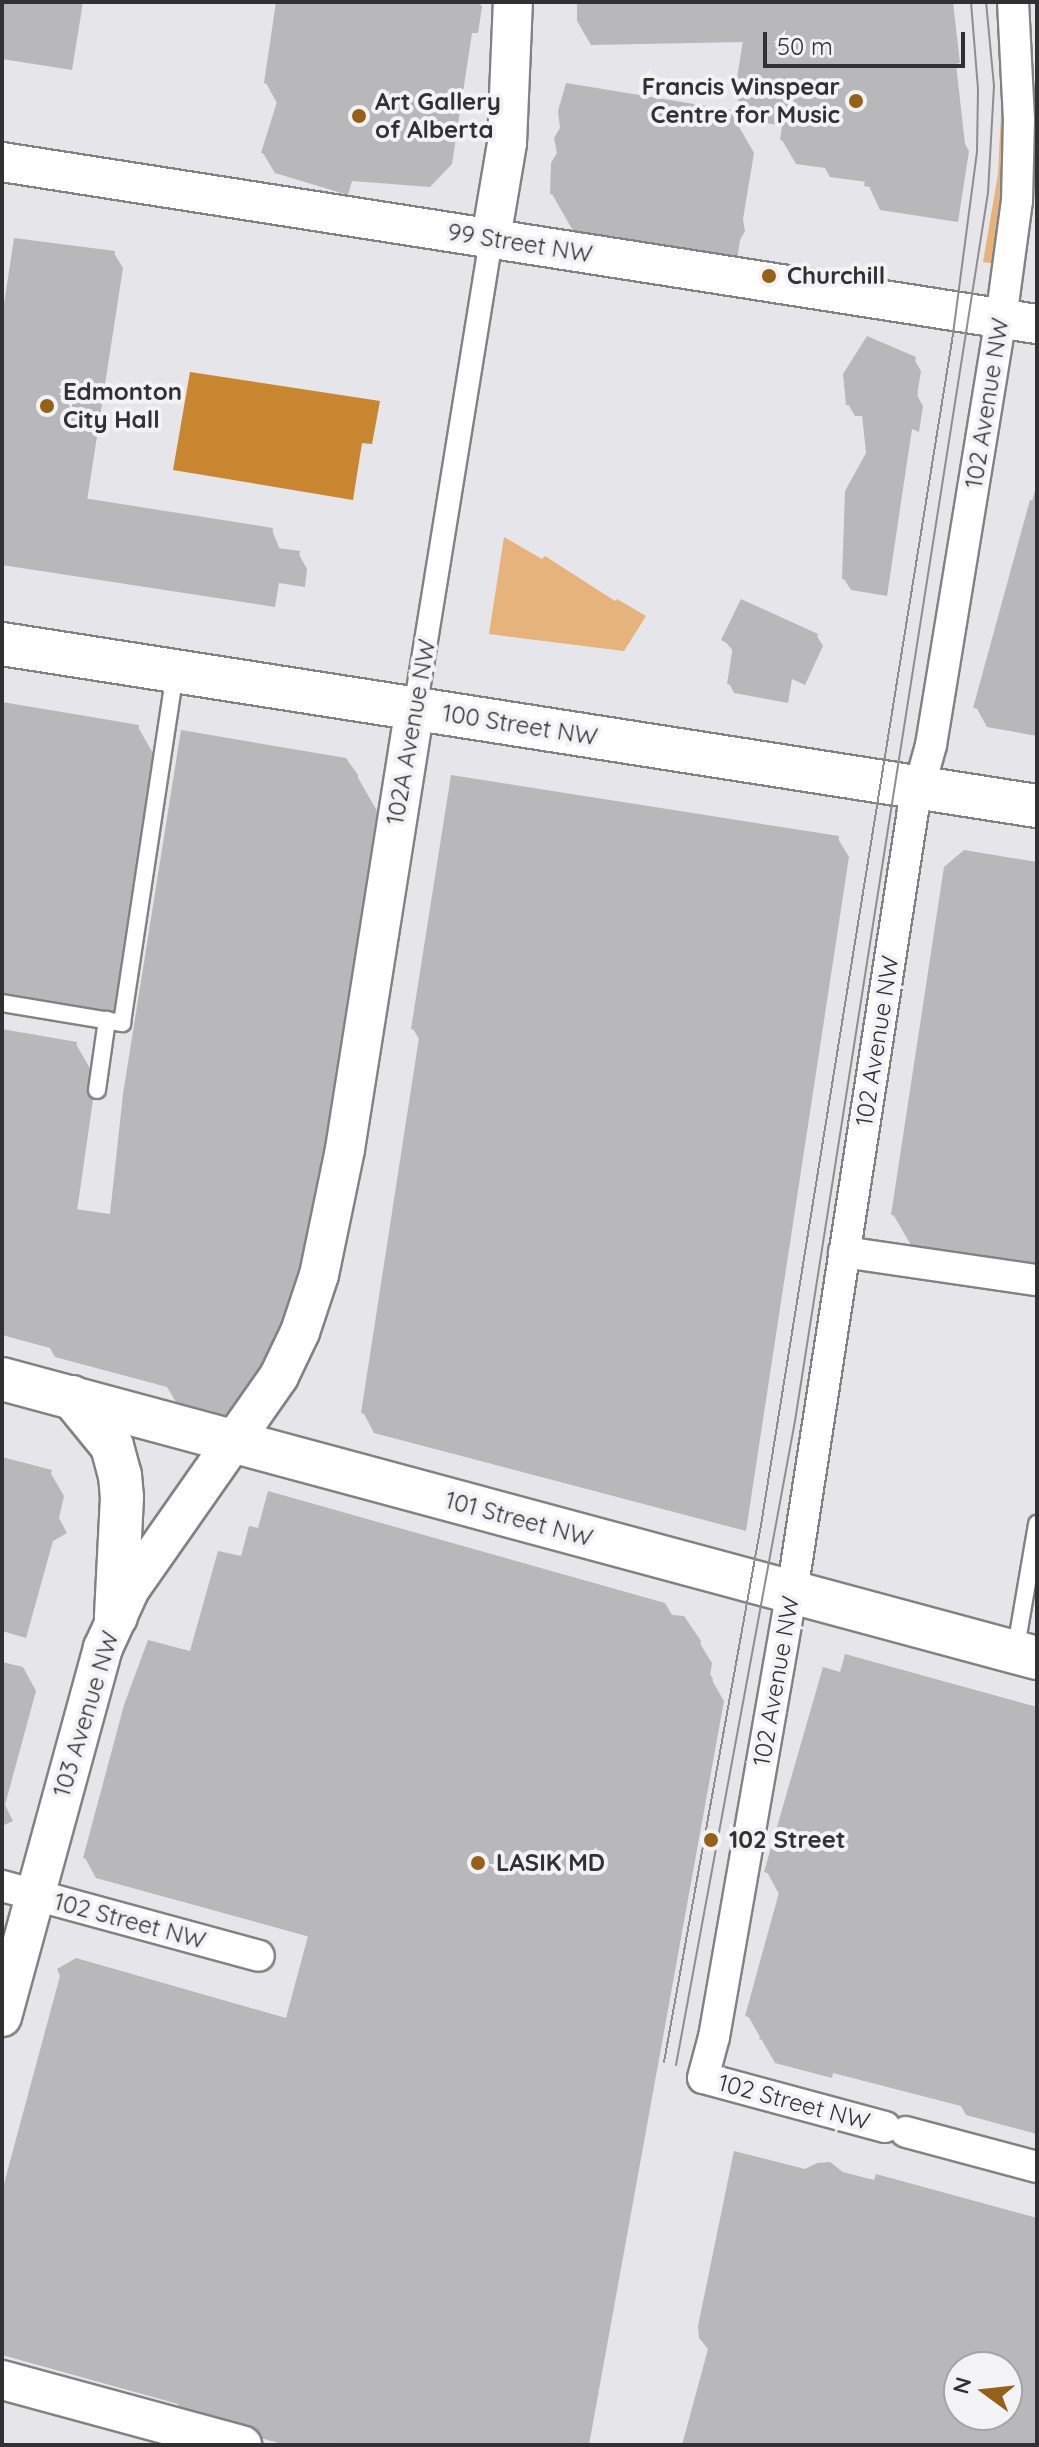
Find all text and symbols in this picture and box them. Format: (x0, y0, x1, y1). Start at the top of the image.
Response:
scale bar (767, 16, 969, 66)
text: 50 m (777, 31, 833, 61)
place label: Francis Winspear Centre for Music (642, 73, 840, 129)
place label: Art Gallery of Alberta (375, 88, 501, 144)
marker: Francis Winspear Centre for Music (847, 92, 865, 110)
marker: Art Gallery of Alberta (350, 107, 368, 125)
street label: 99 Street NW (446, 217, 594, 269)
place label: Churchill (787, 262, 885, 290)
marker: Churchill (758, 265, 780, 287)
street label: 102 Avenue NW (959, 316, 1015, 490)
place label: Edmonton City Hall (63, 378, 182, 434)
marker: Edmonton City Hall (38, 397, 56, 415)
street label: 102A Avenue NW (381, 637, 441, 827)
street label: 100 Street NW (440, 699, 600, 751)
street label: 102 Avenue NW (849, 954, 905, 1128)
street label: 101 Street NW (442, 1485, 596, 1553)
street label: 102 Avenue NW (747, 1594, 805, 1768)
street label: 103 Avenue NW (47, 1628, 125, 1800)
place label: 102 Street (729, 1826, 846, 1854)
marker: 102 Street (700, 1829, 722, 1851)
place label: LASIK MD (496, 1849, 605, 1877)
marker: LASIK MD (467, 1852, 489, 1874)
street label: 102 Street NW (51, 1887, 209, 1955)
street label: 102 Street NW (715, 2068, 873, 2136)
north arrow (943, 2351, 1023, 2431)
text: N (946, 2374, 977, 2397)

